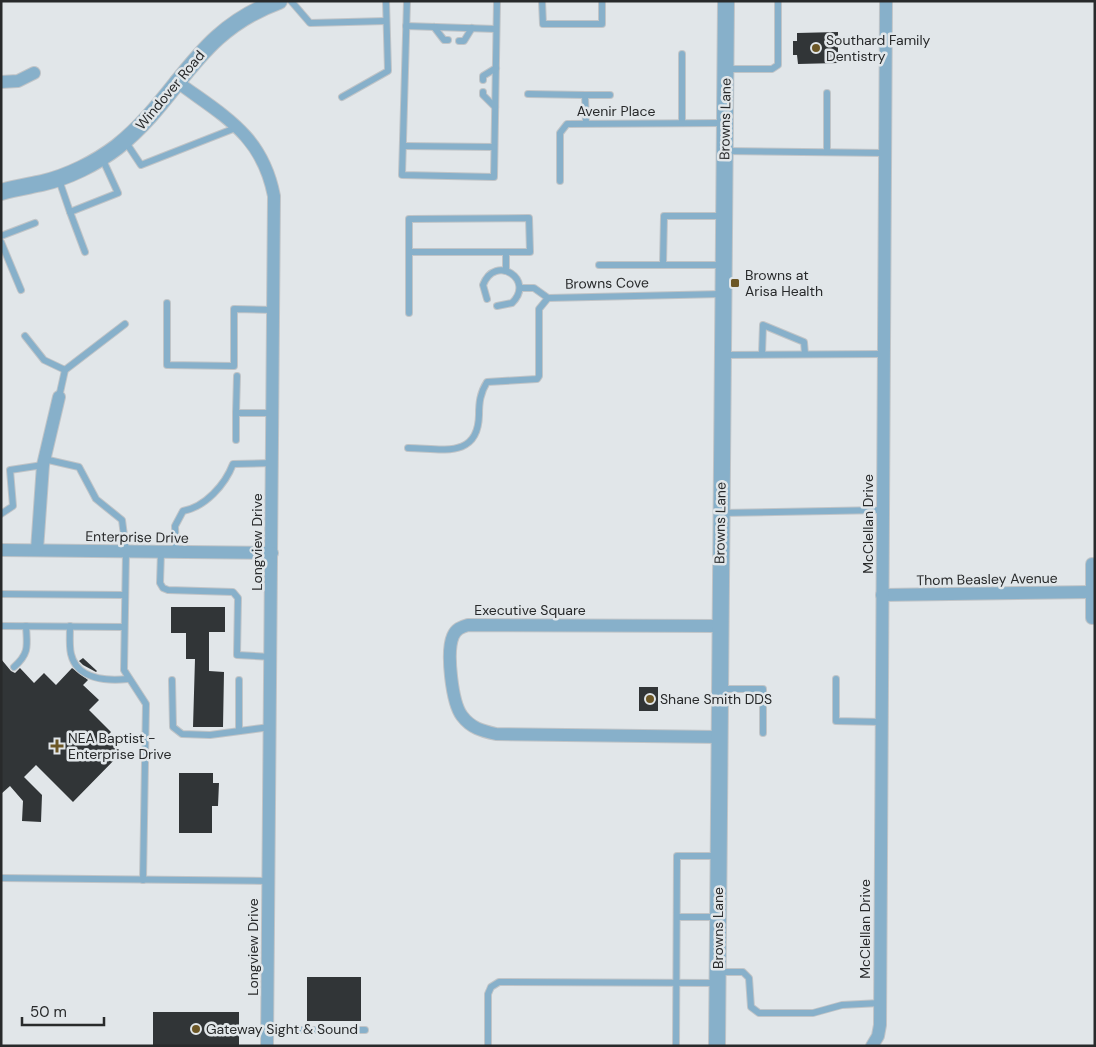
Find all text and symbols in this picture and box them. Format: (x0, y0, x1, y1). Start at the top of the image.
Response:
place label: Southard Family Dentistry (826, 31, 931, 65)
marker: Southard Family Dentistry (810, 42, 822, 54)
street label: Windover Road (132, 47, 208, 133)
street label: Browns Lane (715, 78, 735, 160)
street label: Avenir Place (577, 102, 655, 120)
place label: Browns at Arisa Health (745, 266, 823, 300)
street label: Browns Cove (565, 273, 649, 293)
marker: Browns at Arisa Health (729, 277, 741, 289)
street label: McClellan Drive (859, 474, 877, 574)
street label: Browns Lane (710, 482, 730, 564)
street label: Longview Drive (248, 493, 266, 591)
street label: Enterprise Drive (85, 527, 189, 547)
street label: Thom Beasley Avenue (916, 569, 1058, 589)
street label: Executive Square (474, 601, 586, 619)
place label: Shane Smith DDS (660, 690, 772, 708)
marker: Shane Smith DDS (644, 693, 656, 705)
place label: NEA Baptist - Enterprise Drive (68, 729, 172, 763)
marker: NEA Baptist - Enterprise Drive (50, 739, 64, 753)
street label: McClellan Drive (856, 879, 874, 979)
street label: Browns Lane (709, 887, 727, 969)
street label: Longview Drive (244, 898, 262, 996)
scale bar (22, 994, 105, 1026)
text: 50 m (30, 1002, 67, 1022)
place label: Gateway Sight & Sound (206, 1020, 358, 1038)
marker: Gateway Sight & Sound (190, 1023, 202, 1035)

